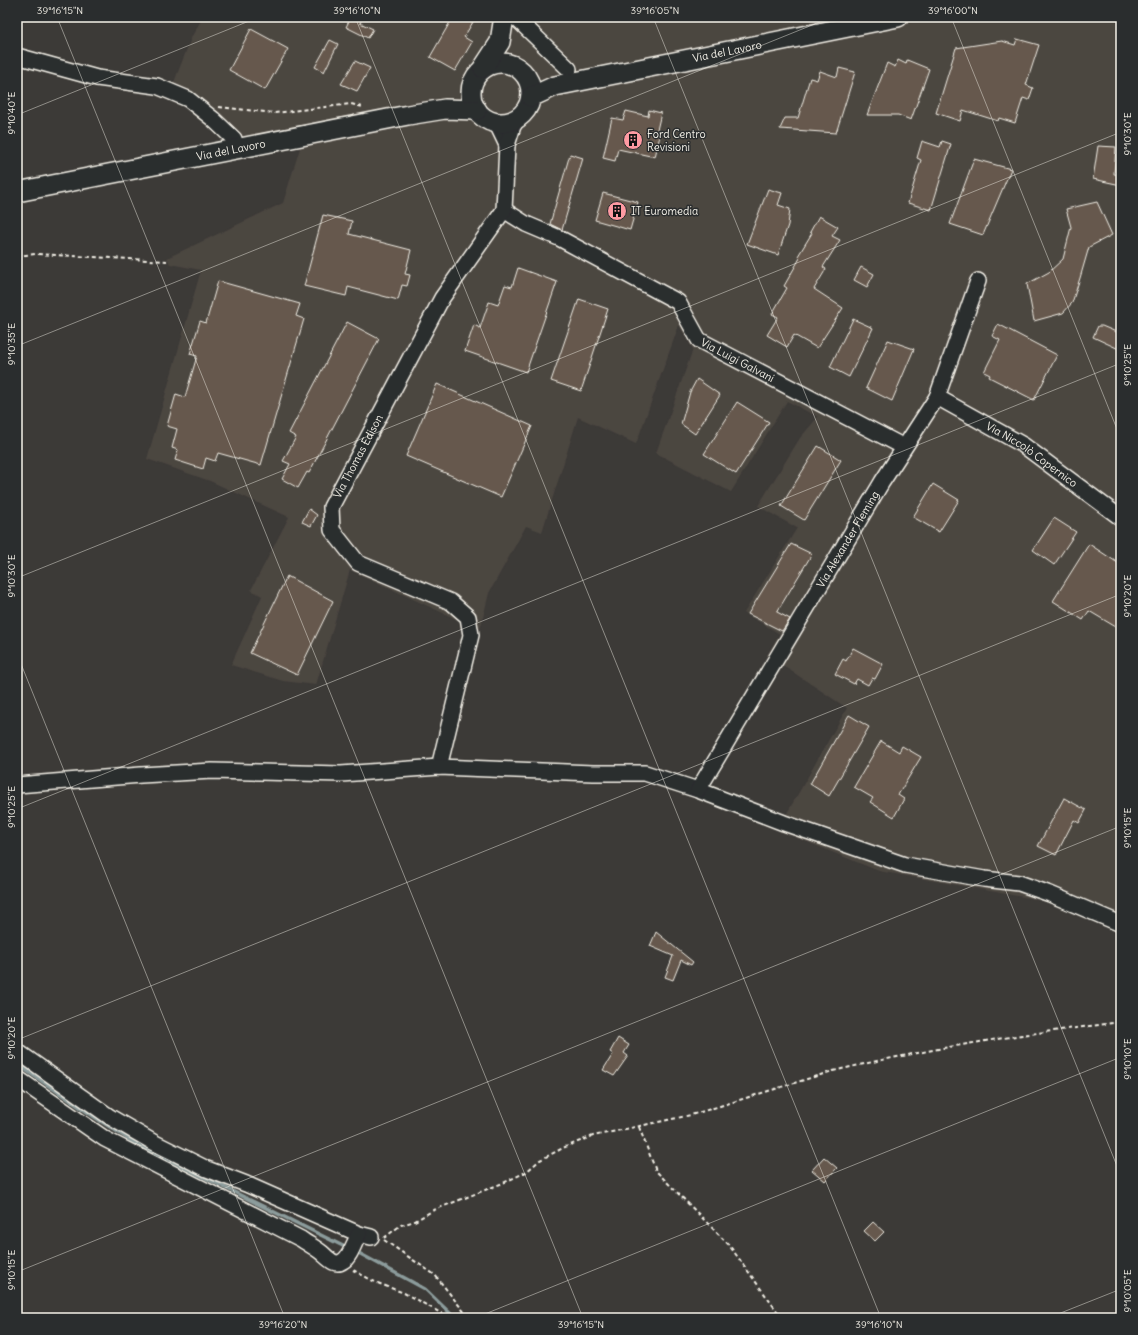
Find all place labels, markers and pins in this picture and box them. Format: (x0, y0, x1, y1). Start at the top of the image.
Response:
place label: Ford Centro Revisioni (647, 127, 706, 154)
building icon: Ford Centro Revisioni (622, 129, 644, 151)
building icon: IT Euromedia (606, 200, 628, 222)
place label: IT Euromedia (631, 204, 698, 218)

